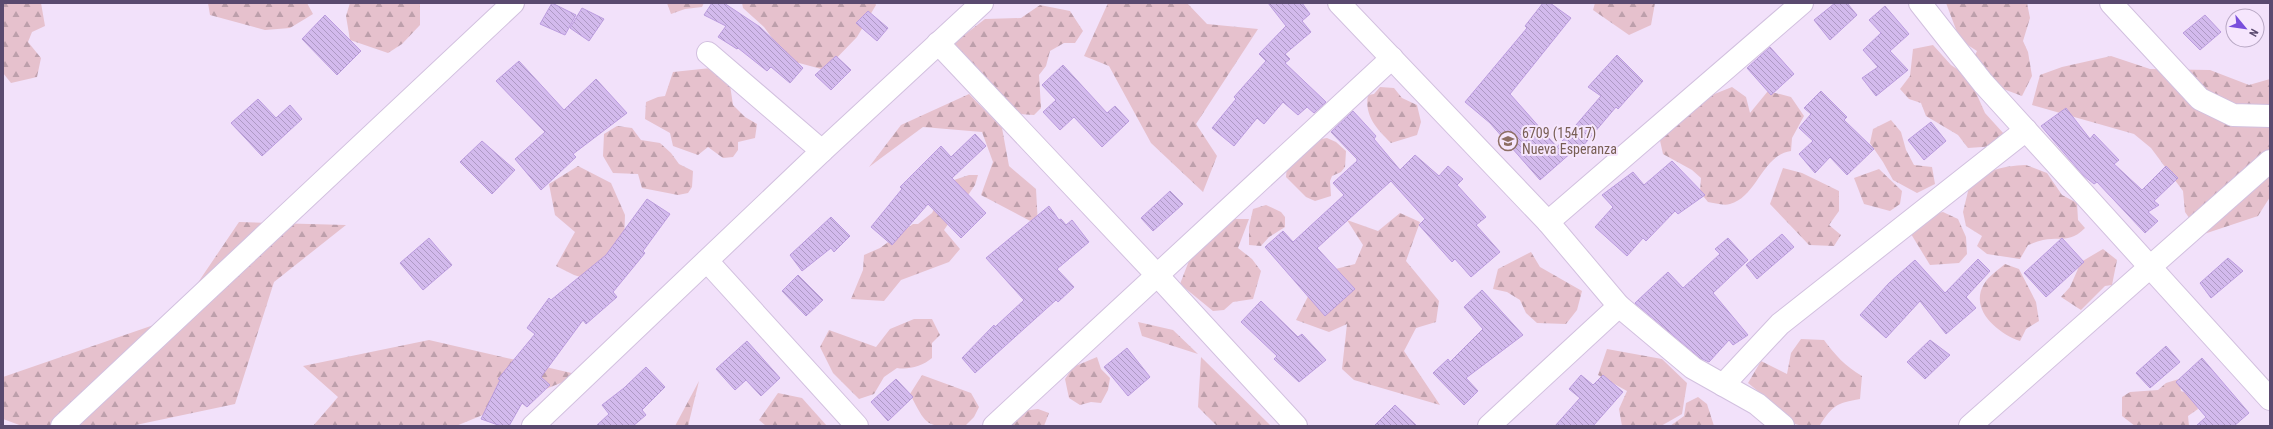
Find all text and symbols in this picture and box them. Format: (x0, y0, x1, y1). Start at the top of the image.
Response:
north arrow (2225, 8, 2265, 48)
text: N (2246, 27, 2261, 39)
place label: 6709 (15417) Nueva Esperanza (1522, 125, 1617, 157)
school or university icon: 6709 (15417) Nueva Esperanza (1497, 130, 1519, 152)

